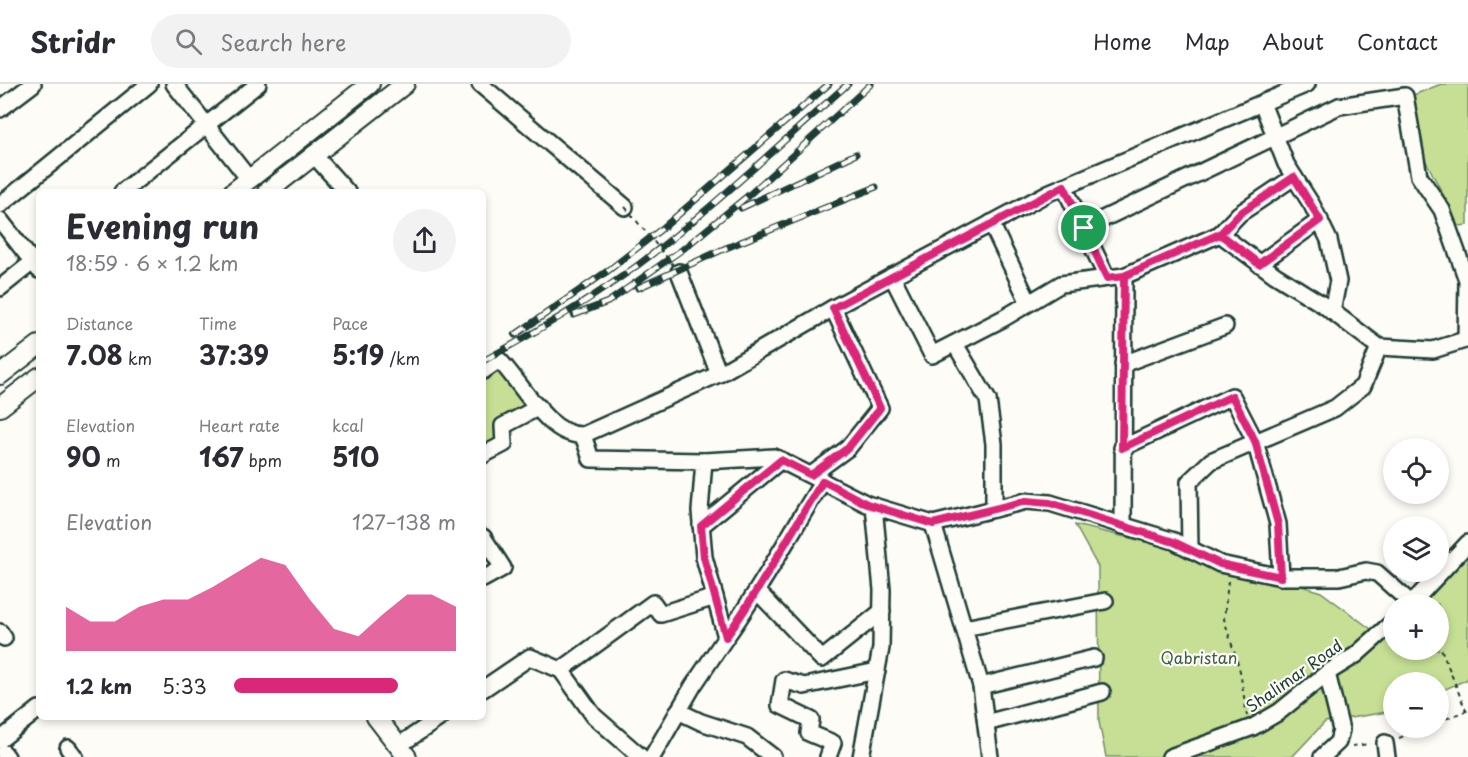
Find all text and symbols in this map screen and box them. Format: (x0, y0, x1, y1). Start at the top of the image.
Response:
search box (151, 14, 571, 68)
text: Stridr (30, 20, 115, 63)
icon: search (172, 25, 205, 58)
text: Search here (220, 25, 346, 58)
text: Home (1093, 25, 1152, 57)
text: Map (1185, 25, 1230, 57)
text: About (1263, 25, 1324, 57)
text: Contact (1357, 25, 1438, 57)
text: Evening run (66, 200, 259, 250)
pin (1058, 202, 1109, 253)
button: share (393, 209, 456, 272)
icon: arrive (1067, 211, 1100, 244)
text: 18:59 · 6 × 1.2 km (66, 248, 238, 278)
text: Distance (66, 311, 133, 335)
text: Time (199, 311, 237, 335)
text: Pace (332, 311, 368, 335)
text: 7.08 (66, 335, 123, 374)
text: 37:39 (199, 335, 269, 374)
text: 5:19 (332, 335, 384, 374)
text: km (123, 346, 152, 370)
text: /km (384, 346, 420, 370)
text: Elevation (66, 413, 135, 437)
text: Heart rate (199, 413, 280, 437)
text: kcal (332, 413, 364, 437)
text: 90 (66, 437, 101, 476)
text: 167 (199, 437, 244, 476)
text: 510 (332, 437, 379, 476)
map controls (1383, 438, 1449, 738)
button: locate (1383, 438, 1449, 504)
text: m (101, 448, 121, 472)
text: bpm (244, 448, 282, 472)
text: Elevation (66, 507, 152, 537)
text: 127–138 m (352, 507, 456, 537)
button: layers (1383, 516, 1449, 582)
button: + (1383, 594, 1449, 660)
street label: Shalimar Road (1240, 633, 1347, 718)
park label: Qabristan (1161, 645, 1237, 669)
text: 1.2 km (66, 671, 132, 701)
text: 5:33 (162, 671, 207, 701)
button: − (1383, 672, 1449, 738)

